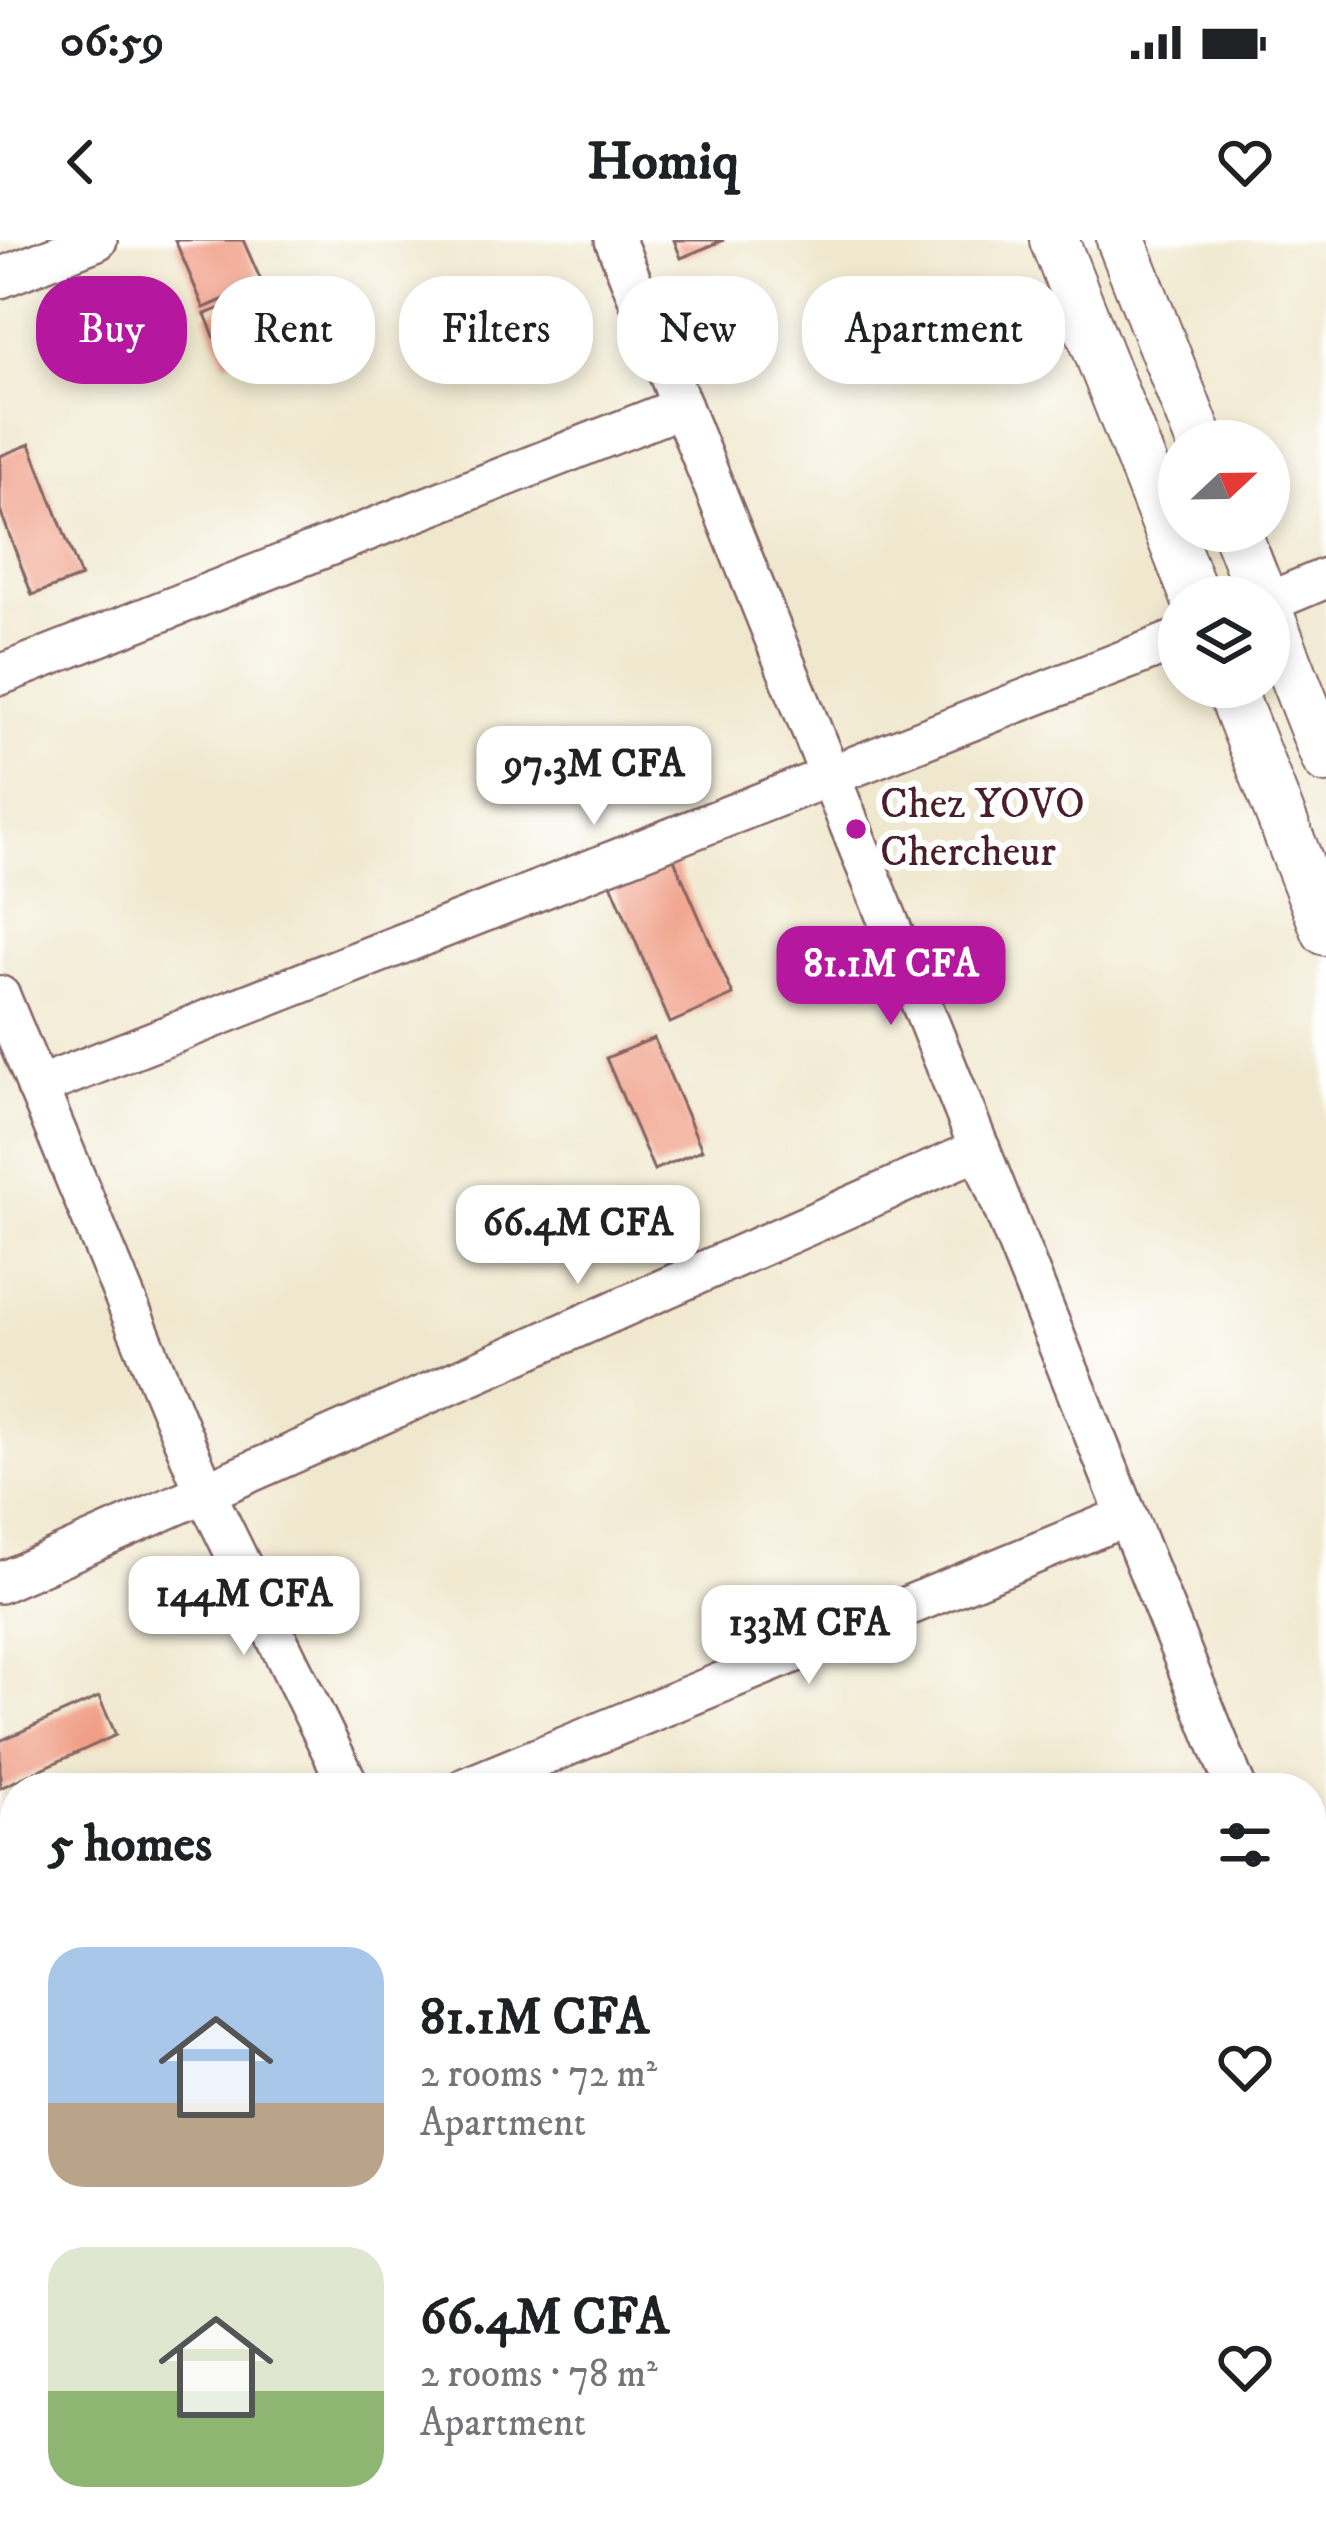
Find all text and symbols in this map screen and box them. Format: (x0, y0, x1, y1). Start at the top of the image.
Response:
text: 06:59 (60, 14, 164, 70)
icon: back (48, 129, 114, 195)
text: Homiq (587, 129, 739, 196)
icon: heart (1212, 129, 1278, 195)
chip: Buy (36, 276, 187, 384)
chip: Rent (211, 276, 375, 384)
chip: Filters (399, 276, 593, 384)
chip: New (617, 276, 778, 384)
chip: Apartment (802, 276, 1065, 384)
north arrow (1158, 420, 1290, 552)
map controls (1158, 420, 1290, 708)
button: layers (1158, 576, 1290, 708)
pin: 97.3M CFA (457, 726, 731, 828)
text: 97.3M CFA (503, 740, 685, 789)
place label: Chez YOVO Chercheur (880, 779, 1085, 879)
marker: Chez YOVO Chercheur (843, 816, 869, 842)
pin: 81.1M CFA (754, 926, 1028, 1028)
text: 81.1M CFA (803, 940, 979, 989)
pin: 66.4M CFA (441, 1185, 715, 1287)
text: 66.4M CFA (483, 1199, 673, 1248)
pin: 144M CFA (120, 1556, 368, 1658)
text: 144M CFA (156, 1570, 332, 1619)
pin: 133M CFA (685, 1585, 933, 1687)
text: 133M CFA (728, 1599, 890, 1648)
icon: filters (1212, 1812, 1278, 1878)
text: 5 homes (48, 1813, 212, 1877)
text: 81.1M CFA (420, 1986, 649, 2050)
icon: home (144, 1995, 288, 2139)
icon: heart (1212, 2034, 1278, 2100)
text: 2 rooms · 72 m² (420, 2050, 657, 2099)
text: Apartment (420, 2099, 586, 2148)
text: 66.4M CFA (420, 2286, 669, 2350)
icon: home (144, 2295, 288, 2439)
icon: heart (1212, 2334, 1278, 2400)
text: 2 rooms · 78 m² (420, 2350, 658, 2399)
text: Apartment (420, 2399, 586, 2448)

